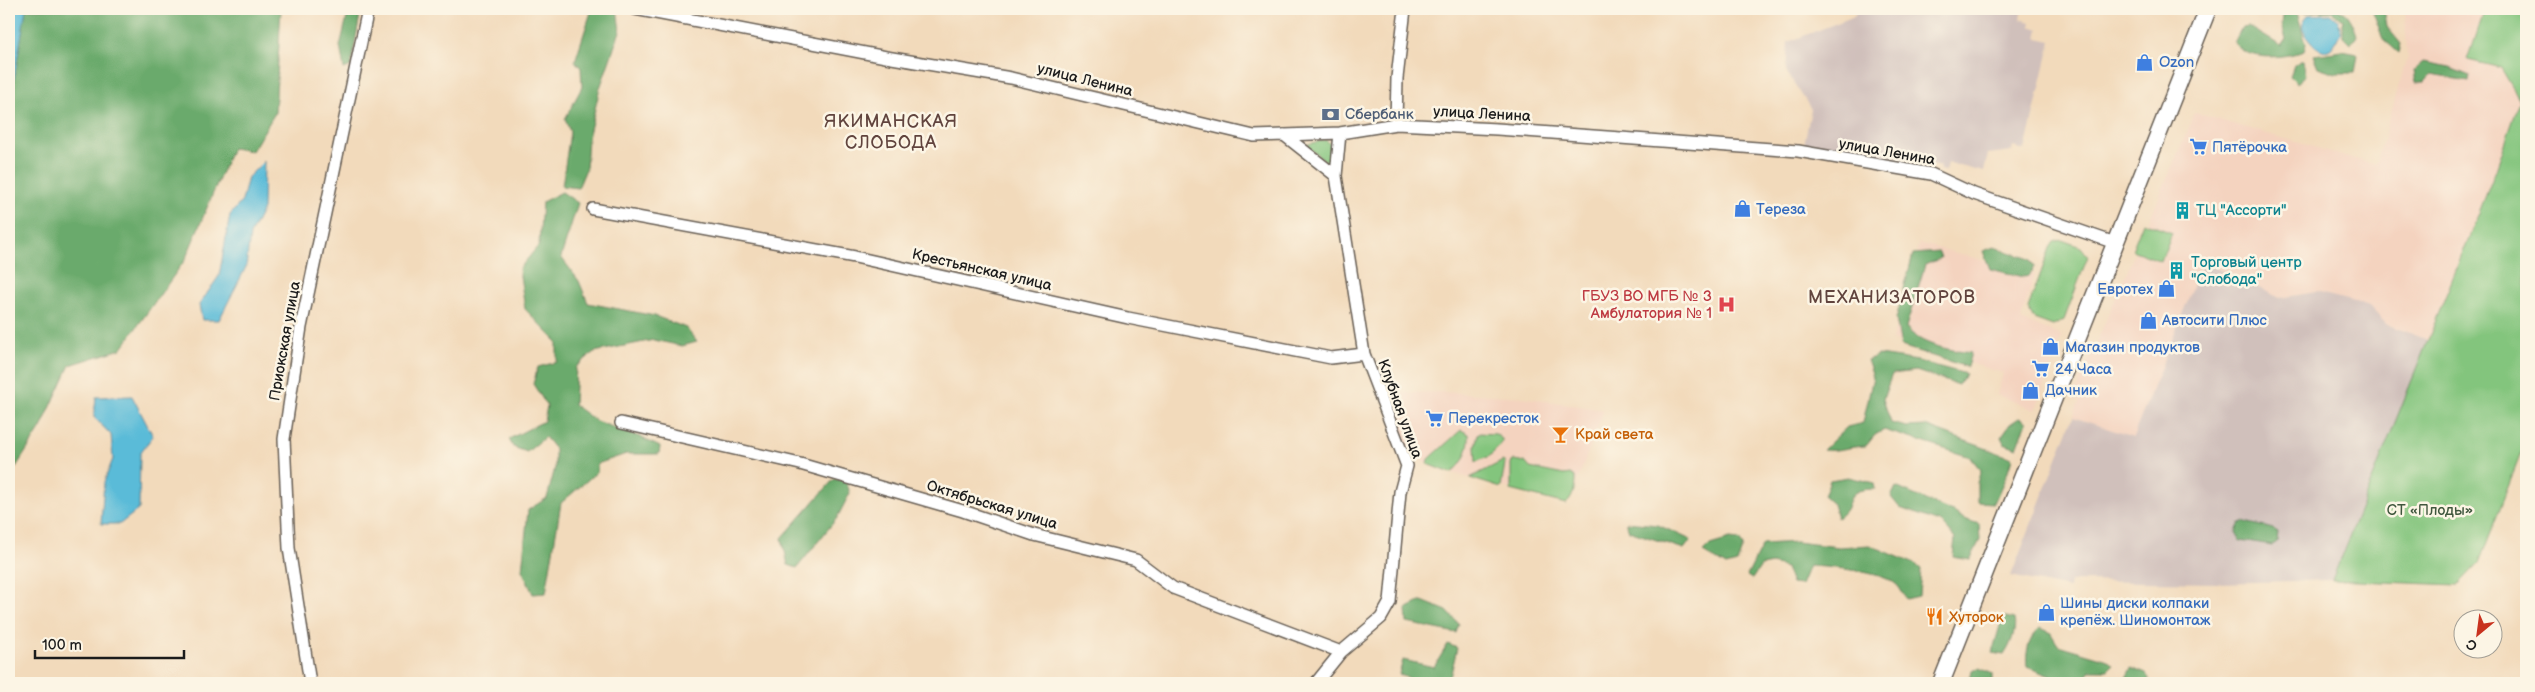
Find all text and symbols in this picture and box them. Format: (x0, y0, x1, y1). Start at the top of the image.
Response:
shop icon: Ozon (2135, 52, 2155, 72)
place label: Ozon (2159, 53, 2194, 72)
street label: улица Ленина (1035, 59, 1135, 101)
street label: улица Ленина (1433, 102, 1531, 126)
bank icon: Сбербанк (1321, 104, 1341, 124)
place label: Сбербанк (1345, 105, 1414, 124)
district label: ЯКИМАНСКАЯ СЛОБОДА (824, 111, 958, 153)
street label: улица Ленина (1837, 134, 1937, 170)
supermarket icon: Пятёрочка (2188, 137, 2208, 157)
place label: Пятёрочка (2212, 138, 2287, 157)
shop icon: Тереза (1732, 199, 1752, 219)
place label: Тереза (1756, 200, 1806, 219)
building icon: ТЦ "Ассорти" (2172, 200, 2192, 220)
place label: ТЦ "Ассорти" (2196, 201, 2287, 220)
street label: Крестьянская улица (910, 245, 1054, 295)
place label: Торговый центр "Слобода" (2191, 253, 2302, 289)
building icon: Торговый центр "Слобода" (2167, 261, 2187, 281)
street label: Приокская улица (265, 279, 305, 402)
shop icon: Евротех (2157, 279, 2177, 299)
place label: Евротех (2097, 280, 2153, 299)
place label: ГБУЗ ВО МГБ № 3 Амбулатория № 1 (1582, 287, 1712, 323)
district label: МЕХАНИЗАТОРОВ (1808, 287, 1976, 308)
hospital icon: ГБУЗ ВО МГБ № 3 Амбулатория № 1 (1716, 295, 1736, 315)
shop icon: Автосити Плюс (2138, 310, 2158, 330)
place label: Автосити Плюс (2161, 311, 2268, 330)
shop icon: Магазин продуктов (2041, 337, 2061, 357)
place label: Магазин продуктов (2065, 338, 2200, 357)
street label: Клубная улица (1373, 357, 1427, 462)
supermarket icon: 24 Часа (2031, 359, 2051, 379)
place label: 24 Часа (2055, 360, 2112, 379)
shop icon: Дачник (2021, 380, 2041, 400)
place label: Дачник (2045, 381, 2097, 400)
supermarket icon: Перекресток (1424, 408, 1444, 428)
place label: Перекресток (1448, 409, 1539, 428)
bar icon: Край света (1551, 424, 1571, 444)
place label: Край света (1575, 425, 1654, 444)
street label: Октябрьская улица (924, 476, 1060, 534)
park label: СТ «Плоды» (2387, 501, 2473, 520)
place label: Шины диски колпаки крепёж. Шиномонтаж (2060, 594, 2211, 630)
shop icon: Шины диски колпаки крепёж. Шиномонтаж (2036, 602, 2056, 622)
restaurant icon: Хуторок (1925, 607, 1945, 627)
place label: Хуторок (1949, 608, 2004, 627)
north arrow (2452, 610, 2502, 660)
scale bar (35, 627, 184, 659)
text: С (2463, 635, 2480, 655)
text: 100 m (42, 636, 82, 655)

